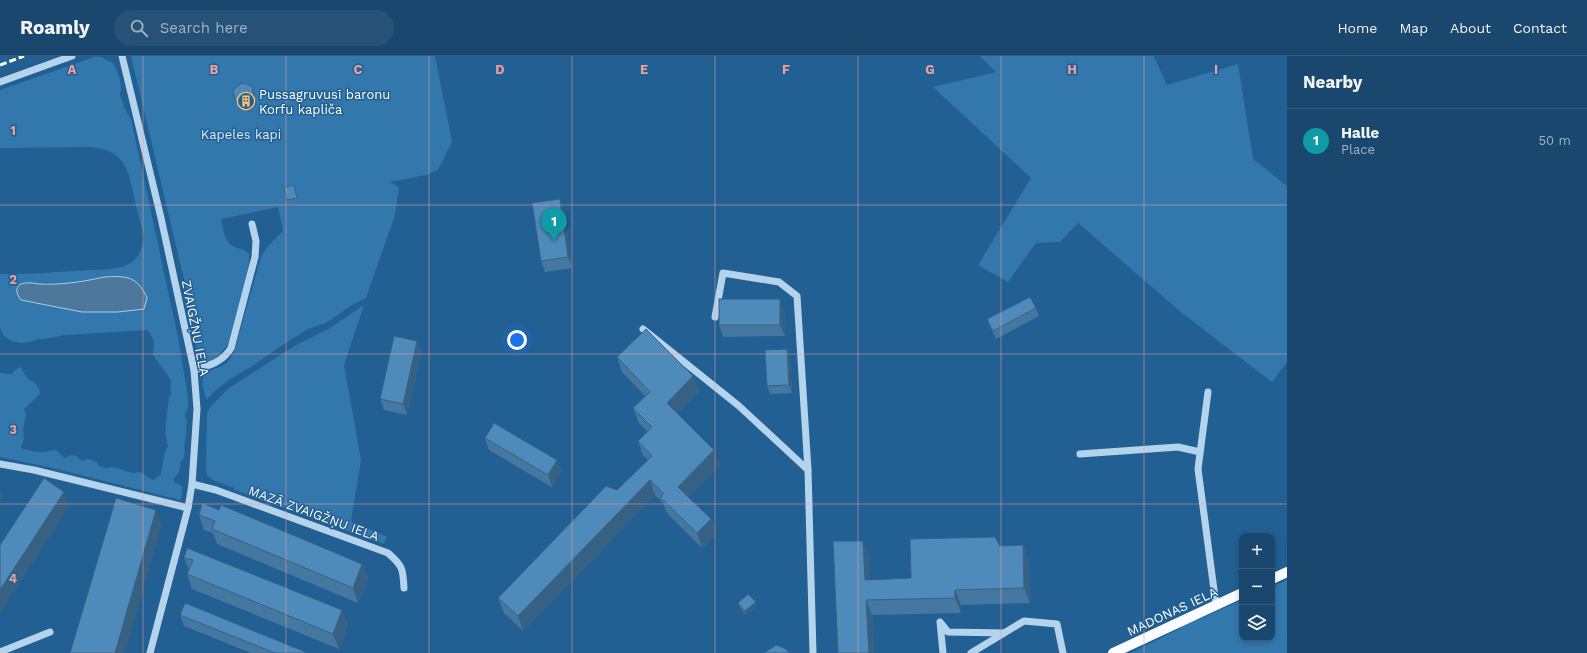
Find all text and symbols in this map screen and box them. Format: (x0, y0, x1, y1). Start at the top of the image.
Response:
search box (114, 10, 394, 46)
text: Roamly (20, 16, 90, 39)
icon: search (128, 17, 150, 39)
text: Search here (160, 19, 248, 37)
text: Home (1337, 20, 1377, 36)
text: Map (1399, 20, 1428, 36)
text: About (1450, 20, 1491, 36)
text: Contact (1513, 20, 1567, 36)
text: A (68, 62, 77, 77)
text: B (210, 62, 219, 77)
text: C (354, 62, 363, 77)
text: D (495, 62, 505, 77)
text: E (640, 62, 648, 77)
text: F (782, 62, 790, 77)
text: G (925, 62, 935, 77)
text: H (1067, 62, 1077, 77)
text: I (1214, 62, 1218, 77)
text: Nearby (1303, 72, 1362, 92)
place label: Pussagruvusī baronu Korfu kapliča (259, 87, 390, 117)
building icon: Pussagruvusī baronu Korfu kapliča (236, 91, 256, 111)
text: 1 (10, 123, 16, 138)
text: Halle (1341, 124, 1379, 142)
park label: Kapeles kapi (201, 127, 281, 142)
text: 1 (1313, 133, 1319, 148)
text: 50 m (1539, 133, 1571, 148)
text: Place (1341, 142, 1375, 157)
pin: 1 (541, 208, 567, 241)
text: 2 (9, 272, 17, 287)
street label: ZVAIGŽŅU IELA (178, 279, 213, 378)
your location (507, 330, 527, 350)
text: 3 (9, 422, 17, 437)
street label: MAZĀ ZVAIGŽŅU IELA (246, 482, 382, 545)
map controls (1239, 533, 1275, 641)
button: + (1239, 533, 1275, 569)
button: − (1239, 569, 1275, 605)
text: 4 (9, 571, 18, 586)
street label: MADONAS IELA (1125, 584, 1220, 639)
button: layers (1239, 605, 1275, 641)

